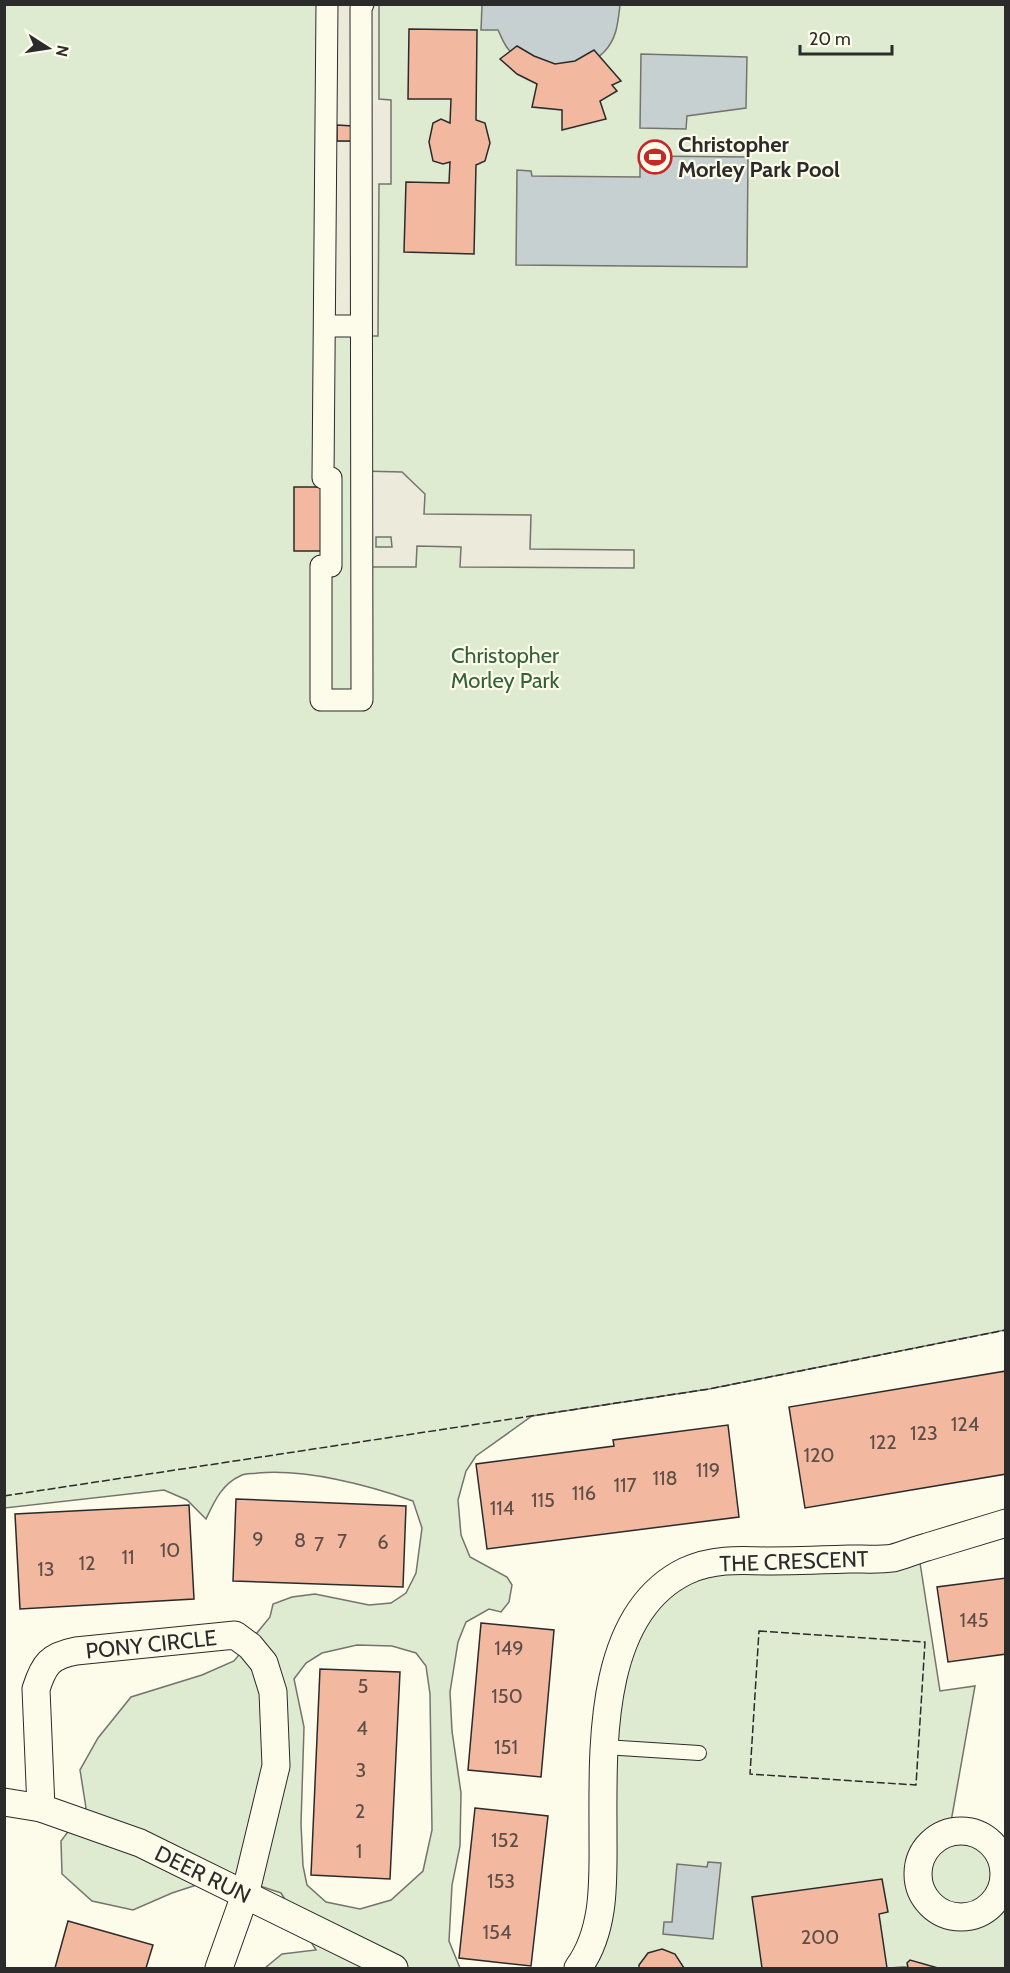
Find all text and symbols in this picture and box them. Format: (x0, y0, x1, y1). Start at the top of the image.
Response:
north arrow (18, 18, 78, 78)
scale bar (800, 18, 892, 56)
text: 20 m (809, 28, 851, 50)
text: N (52, 44, 73, 59)
place label: Christopher Morley Park Pool (678, 131, 840, 183)
sports icon: Christopher Morley Park Pool (637, 139, 673, 175)
park label: Christopher Morley Park (451, 642, 559, 694)
house number: 124 (951, 1412, 980, 1436)
house number: 123 (910, 1421, 938, 1445)
house number: 122 (869, 1430, 897, 1454)
house number: 120 (804, 1443, 834, 1467)
house number: 119 (696, 1458, 720, 1482)
house number: 118 (652, 1466, 678, 1490)
house number: 117 (613, 1473, 637, 1497)
house number: 116 (572, 1481, 596, 1505)
house number: 115 (531, 1488, 555, 1512)
house number: 114 (490, 1496, 515, 1520)
house number: 9 (252, 1527, 264, 1551)
house number: 8 (294, 1528, 306, 1552)
house number: 7 (337, 1529, 347, 1553)
house number: 6 (377, 1530, 389, 1554)
house number: 7 (314, 1532, 324, 1556)
house number: 10 (160, 1538, 180, 1562)
house number: 11 (121, 1545, 135, 1569)
street label: THE CRESCENT (719, 1545, 869, 1578)
house number: 12 (79, 1551, 96, 1575)
house number: 13 (37, 1557, 55, 1581)
house number: 145 (960, 1608, 988, 1632)
street label: PONY CIRCLE (84, 1624, 218, 1665)
house number: 149 (494, 1636, 524, 1660)
house number: 5 (358, 1674, 368, 1698)
house number: 150 (491, 1684, 523, 1708)
house number: 4 (356, 1716, 368, 1740)
house number: 151 (494, 1735, 518, 1759)
house number: 3 (356, 1758, 366, 1782)
house number: 2 (355, 1799, 365, 1823)
house number: 152 (491, 1828, 519, 1852)
house number: 1 (356, 1839, 362, 1863)
street label: DEER RUN (150, 1840, 255, 1909)
house number: 153 (487, 1869, 515, 1893)
house number: 154 (483, 1920, 512, 1944)
house number: 200 (801, 1925, 839, 1949)

